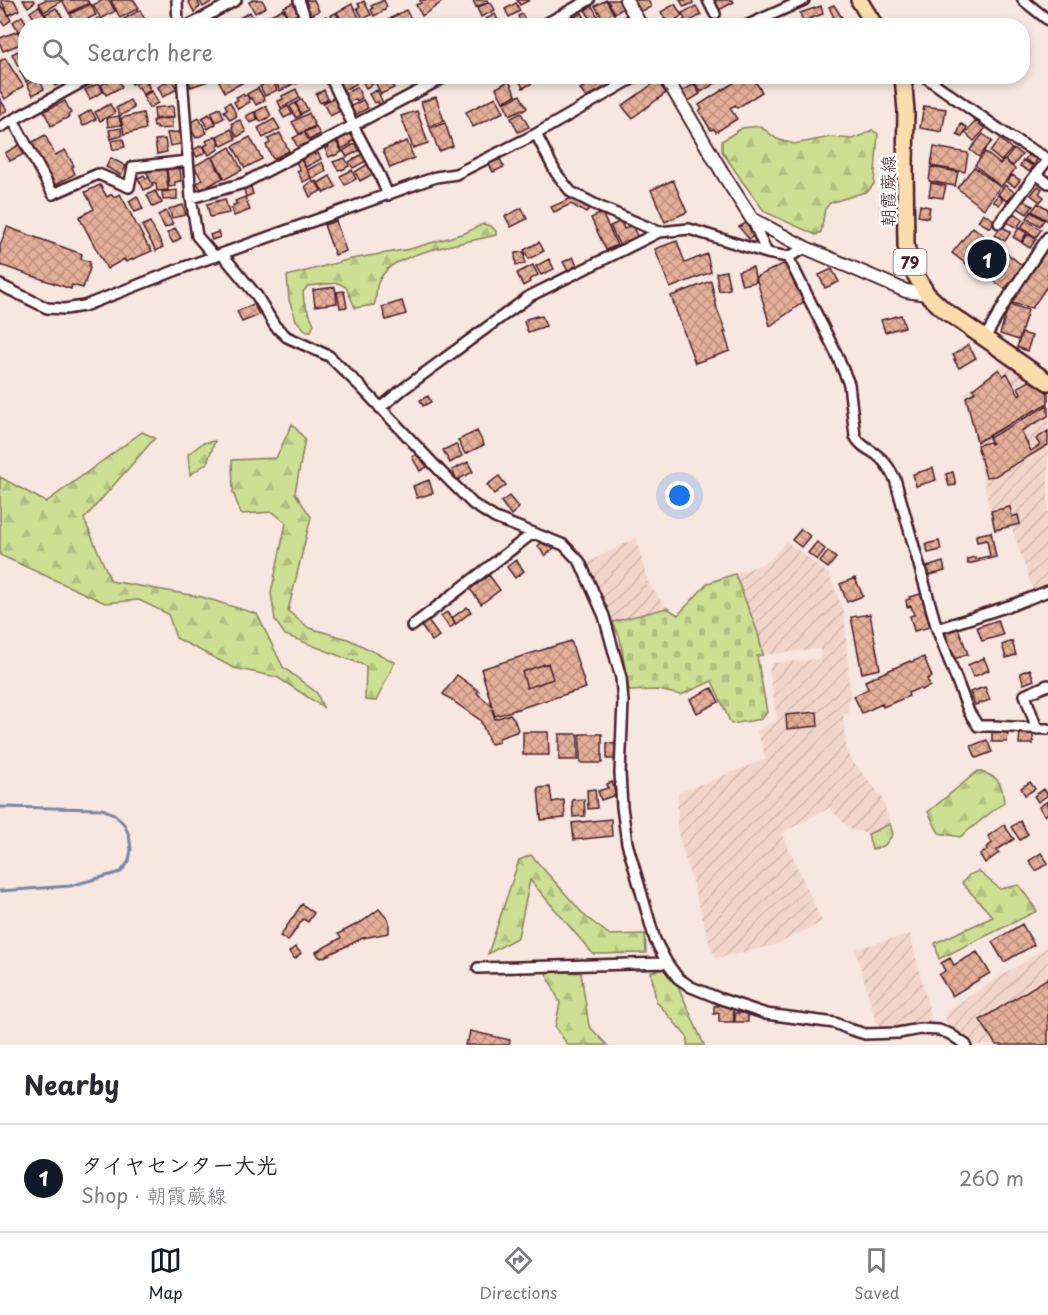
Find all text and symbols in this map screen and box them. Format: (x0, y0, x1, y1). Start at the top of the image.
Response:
search box (18, 18, 1030, 84)
icon: search (39, 35, 72, 68)
text: Search here (87, 35, 213, 68)
street label: 朝霞蕨線 (874, 155, 901, 227)
pin: 1 (968, 236, 1006, 282)
road number: 79 (894, 249, 926, 275)
your location (665, 481, 694, 510)
text: Nearby (24, 1065, 119, 1104)
text: タイヤセンター大光 (81, 1147, 278, 1180)
text: 1 (39, 1163, 48, 1193)
text: 260 m (959, 1163, 1024, 1193)
text: Shop · 朝霞蕨線 (81, 1180, 227, 1210)
tab: Map (148, 1244, 183, 1304)
tab: Directions (479, 1244, 557, 1304)
tab: Saved (854, 1244, 900, 1304)

